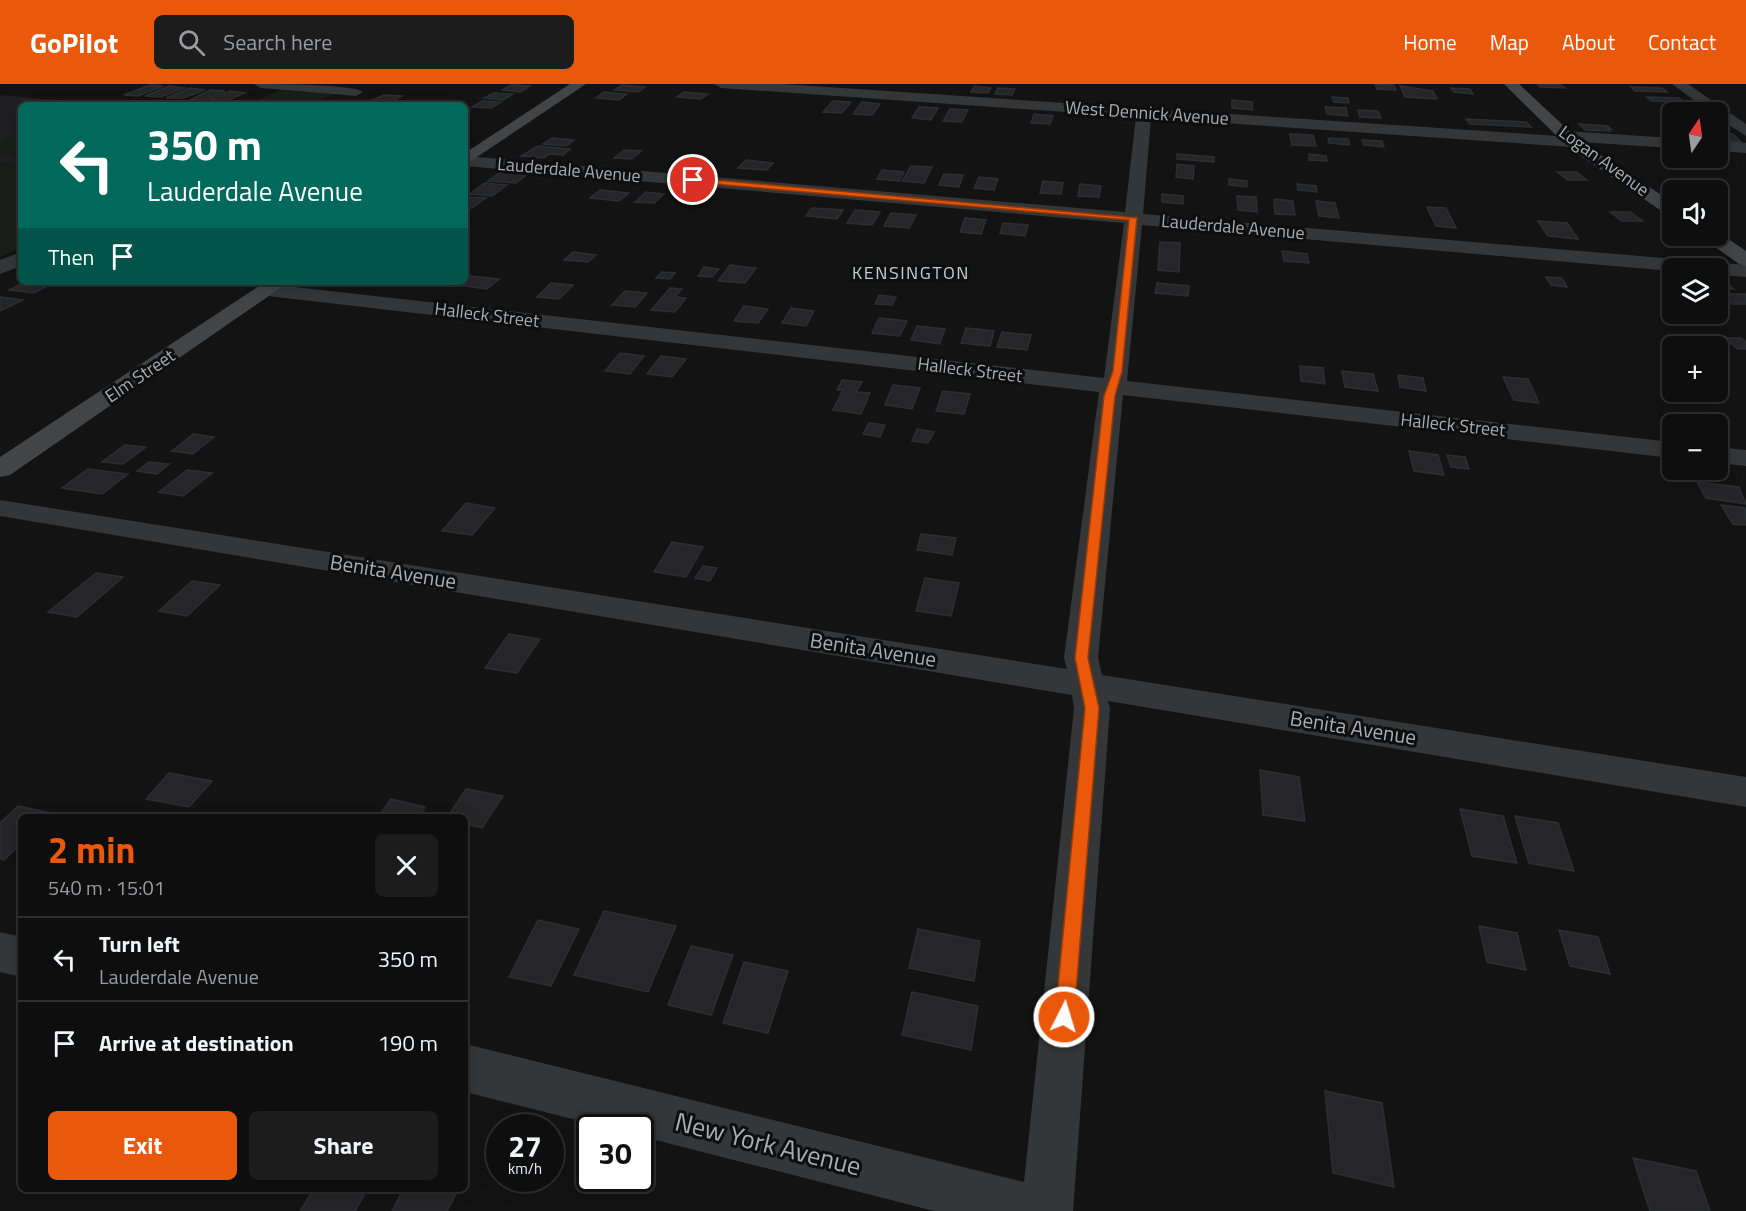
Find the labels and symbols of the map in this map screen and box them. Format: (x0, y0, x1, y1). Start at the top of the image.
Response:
street label: West Dennick Avenue (1064, 93, 1230, 132)
north arrow (1662, 102, 1728, 168)
street label: Logan Avenue (1553, 118, 1655, 203)
street label: Lauderdale Avenue (496, 150, 642, 189)
pin (667, 154, 718, 205)
street label: Lauderdale Avenue (1160, 207, 1306, 246)
district label: KENSINGTON (852, 259, 970, 286)
street label: Halleck Street (433, 295, 542, 334)
street label: Elm Street (99, 342, 181, 409)
street label: Halleck Street (916, 350, 1025, 389)
street label: Halleck Street (1399, 406, 1508, 444)
street label: Benita Avenue (328, 545, 459, 597)
street label: Benita Avenue (808, 623, 939, 675)
street label: Benita Avenue (1288, 701, 1419, 753)
position arrow (1032, 985, 1096, 1049)
street label: New York Avenue (671, 1102, 865, 1185)
speed limit sign: 30 (576, 1114, 654, 1192)

